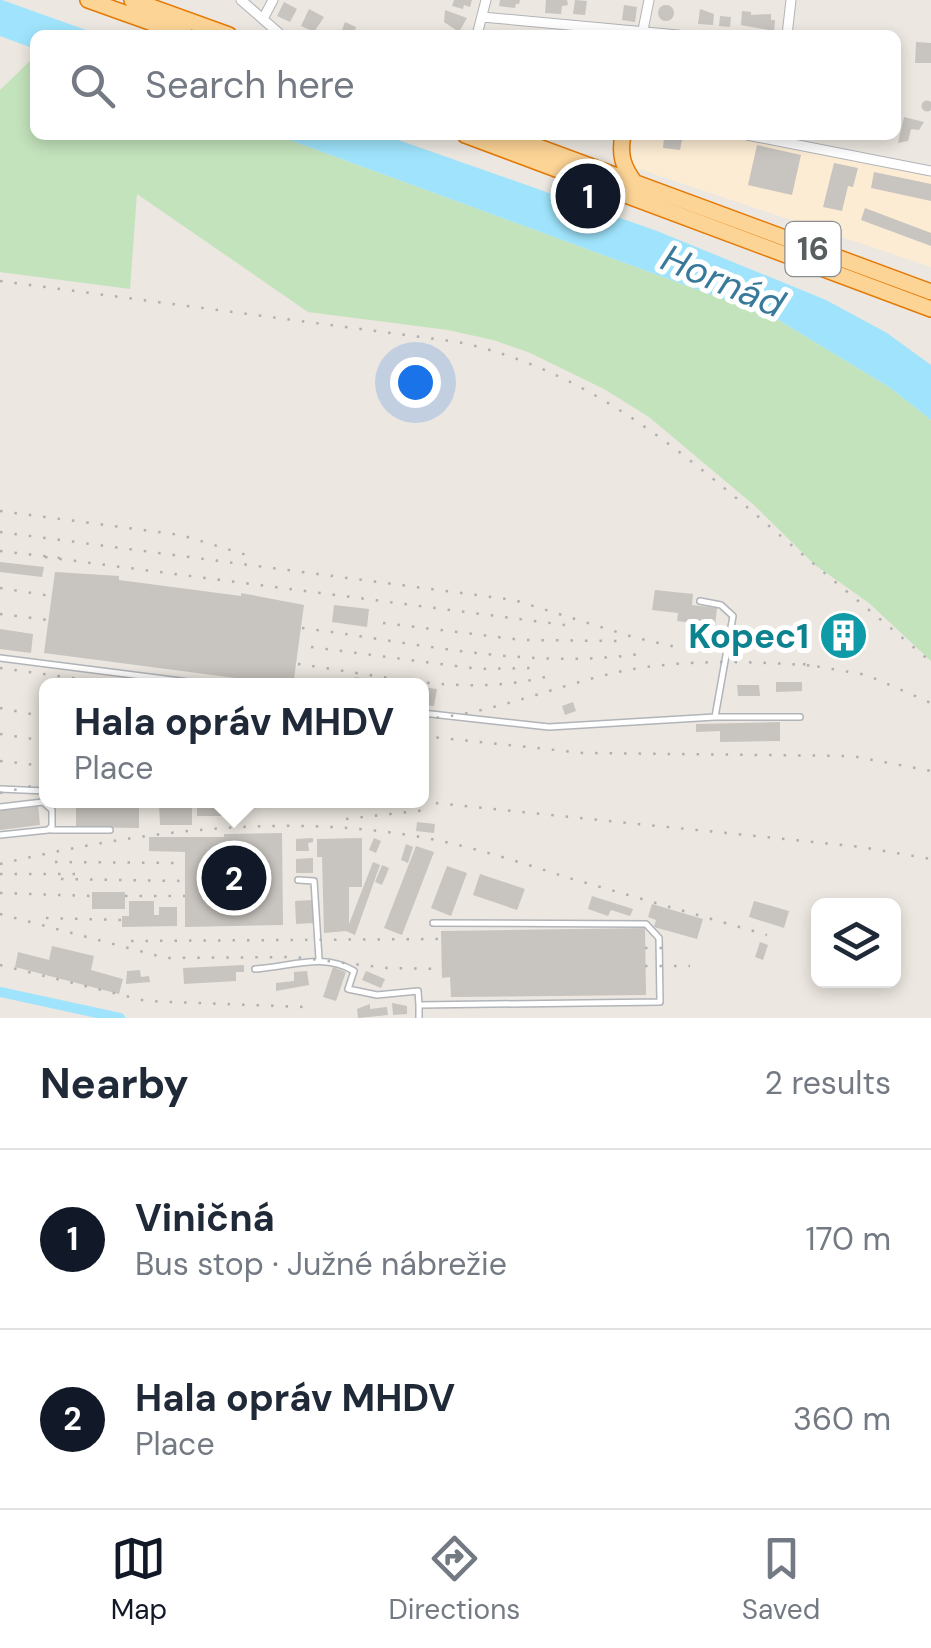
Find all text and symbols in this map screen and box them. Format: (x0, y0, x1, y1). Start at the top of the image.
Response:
search box (30, 30, 901, 140)
icon: search (65, 58, 120, 113)
text: Search here (145, 60, 355, 110)
pin: 1 (556, 158, 620, 234)
road number: 16 (786, 222, 840, 276)
water label: Hornád (654, 233, 793, 330)
your location (390, 357, 441, 408)
building icon: Kopec1 (818, 610, 870, 662)
place label: Kopec1 (688, 613, 809, 659)
popup (39, 678, 429, 808)
text: Hala opráv MHDV (74, 697, 394, 747)
text: Place (74, 747, 154, 789)
pin: 2 (202, 840, 266, 916)
map controls (811, 898, 901, 988)
button: layers (811, 898, 901, 988)
text: Nearby (40, 1056, 189, 1111)
text: 2 results (765, 1062, 891, 1104)
text: Viničná (135, 1193, 275, 1243)
text: 1 (67, 1218, 78, 1260)
text: 170 m (805, 1218, 891, 1260)
text: Bus stop · Južné nábrežie (135, 1243, 507, 1285)
text: Hala opráv MHDV (135, 1373, 455, 1423)
text: 2 (63, 1398, 82, 1440)
text: 360 m (793, 1398, 891, 1440)
text: Place (135, 1423, 215, 1465)
tab: Map (111, 1531, 167, 1628)
tab: Directions (389, 1531, 520, 1628)
tab: Saved (742, 1531, 820, 1628)

